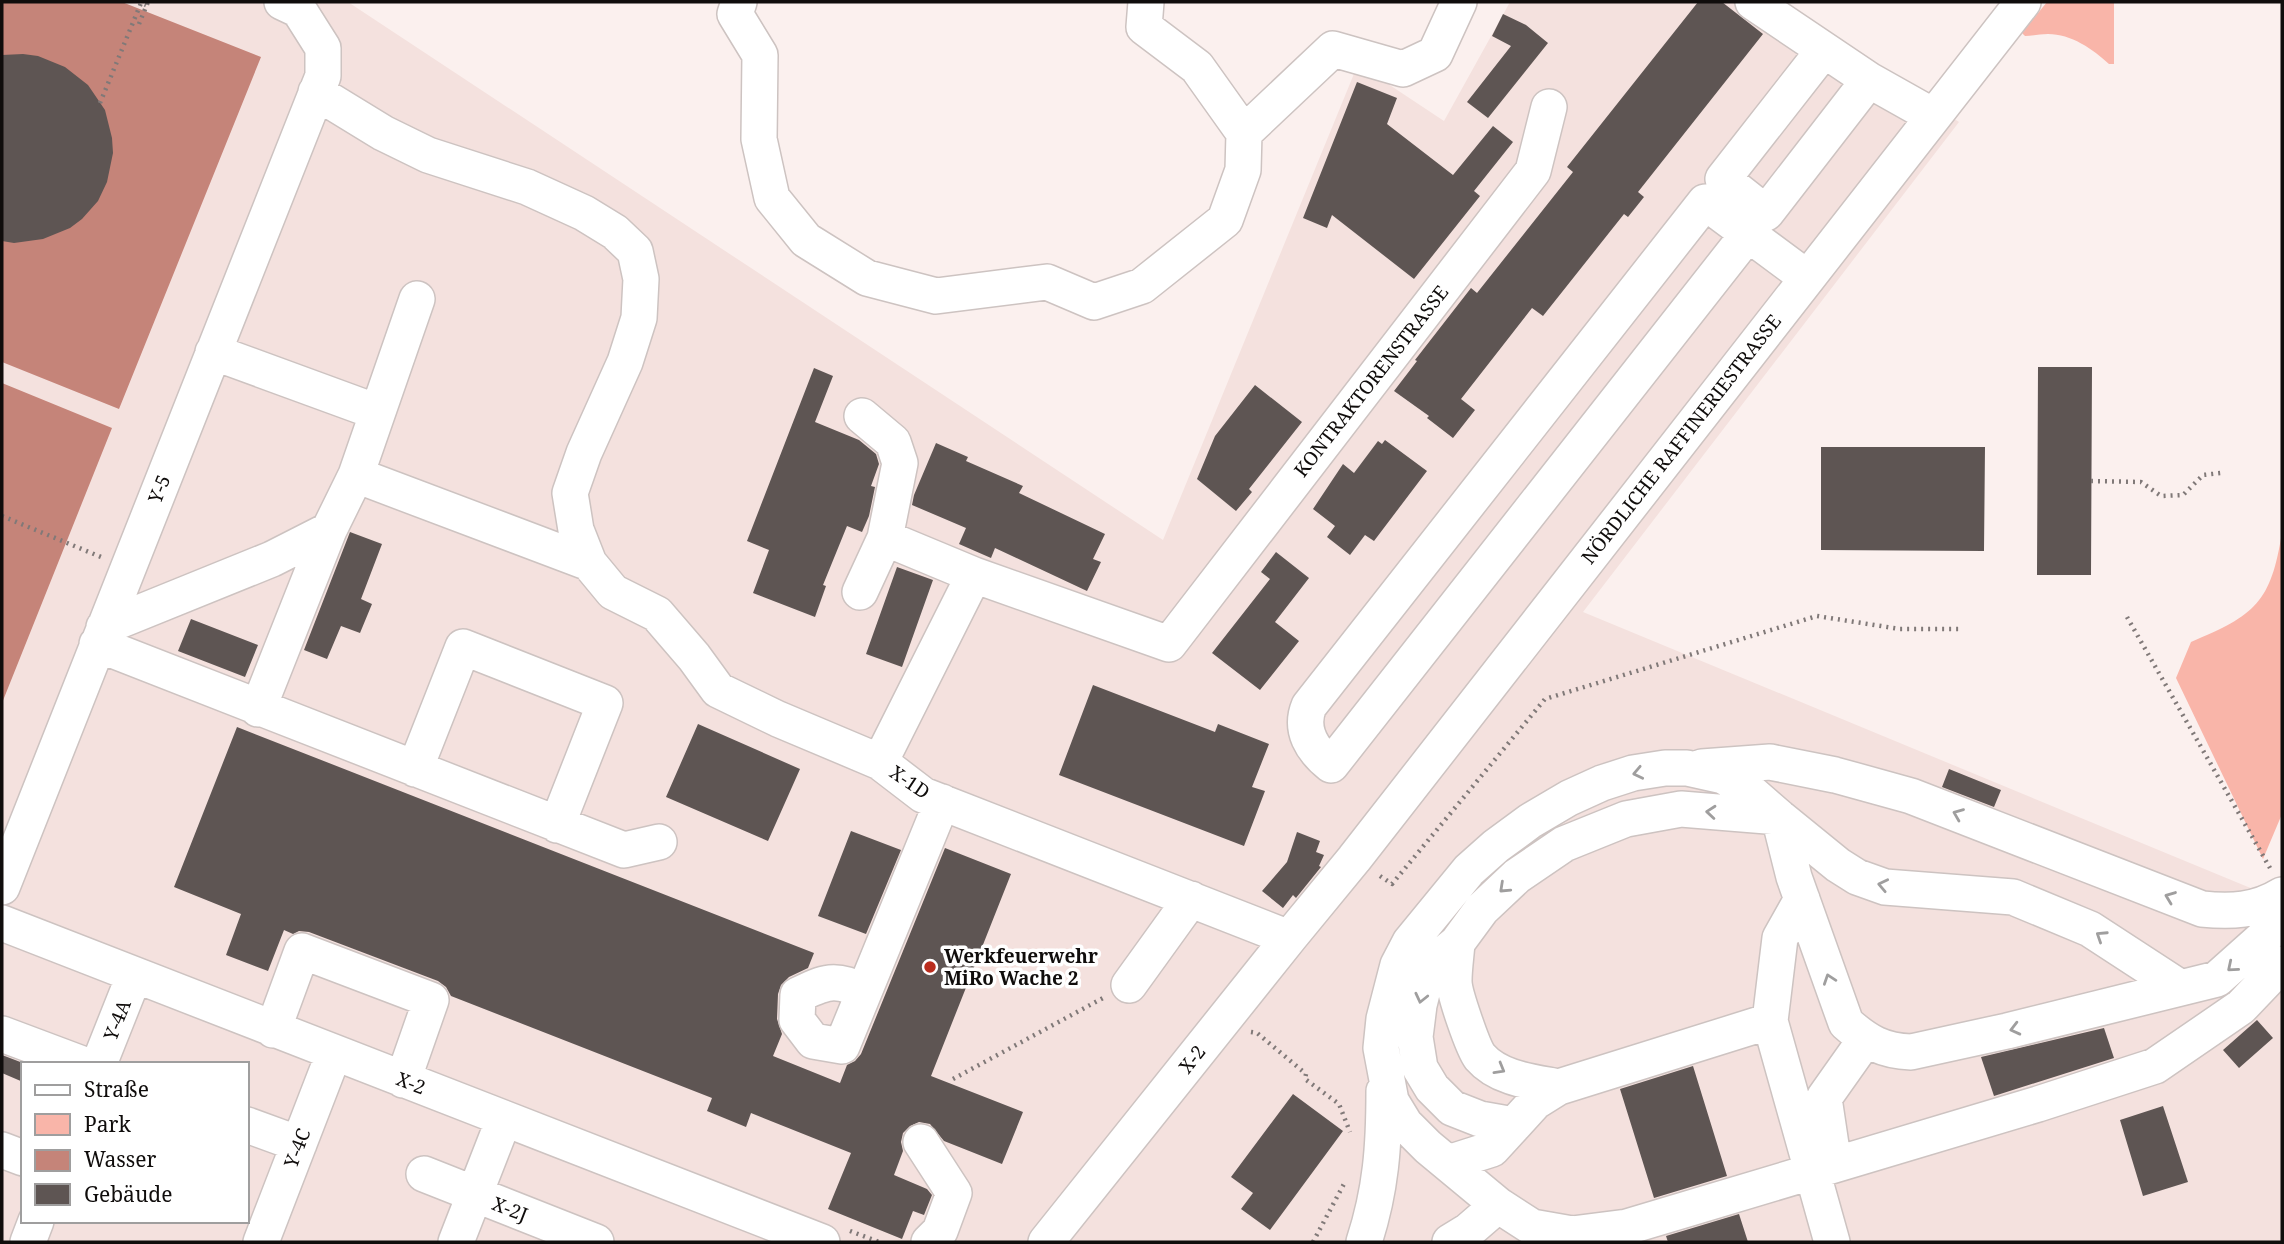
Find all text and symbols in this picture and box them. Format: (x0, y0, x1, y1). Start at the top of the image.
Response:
street label: KONTRAKTORENSTRASSE (1288, 280, 1454, 482)
street label: NÖRDLICHE RAFFINERIESTRASSE (1575, 309, 1787, 569)
street label: Y-5 (141, 471, 176, 508)
street label: X-1D (885, 759, 935, 805)
one-way arrow (1632, 765, 1644, 780)
one-way arrow (1705, 805, 1716, 820)
one-way arrow (1953, 809, 1965, 823)
one-way arrow (1877, 878, 1889, 893)
one-way arrow (1499, 880, 1512, 892)
one-way arrow (2165, 891, 2177, 905)
one-way arrow (2096, 932, 2109, 945)
place label: Werkfeuerwehr MiRo Wache 2 (944, 943, 1098, 991)
marker: Werkfeuerwehr MiRo Wache 2 (922, 959, 938, 975)
one-way arrow (2227, 959, 2240, 971)
one-way arrow (1823, 973, 1837, 985)
one-way arrow (1415, 992, 1429, 1004)
street label: Y-4A (97, 995, 137, 1045)
one-way arrow (2009, 1021, 2021, 1035)
street label: X-2 (1173, 1040, 1211, 1078)
one-way arrow (1492, 1061, 1505, 1074)
legend (21, 1062, 248, 1223)
street label: X-2 (393, 1066, 429, 1100)
text: Straße (84, 1075, 149, 1103)
text: Park (84, 1110, 131, 1138)
street label: Y-4C (277, 1124, 316, 1172)
text: Wasser (84, 1145, 157, 1173)
text: Gebäude (84, 1180, 172, 1208)
street label: X-2J (489, 1190, 532, 1228)

